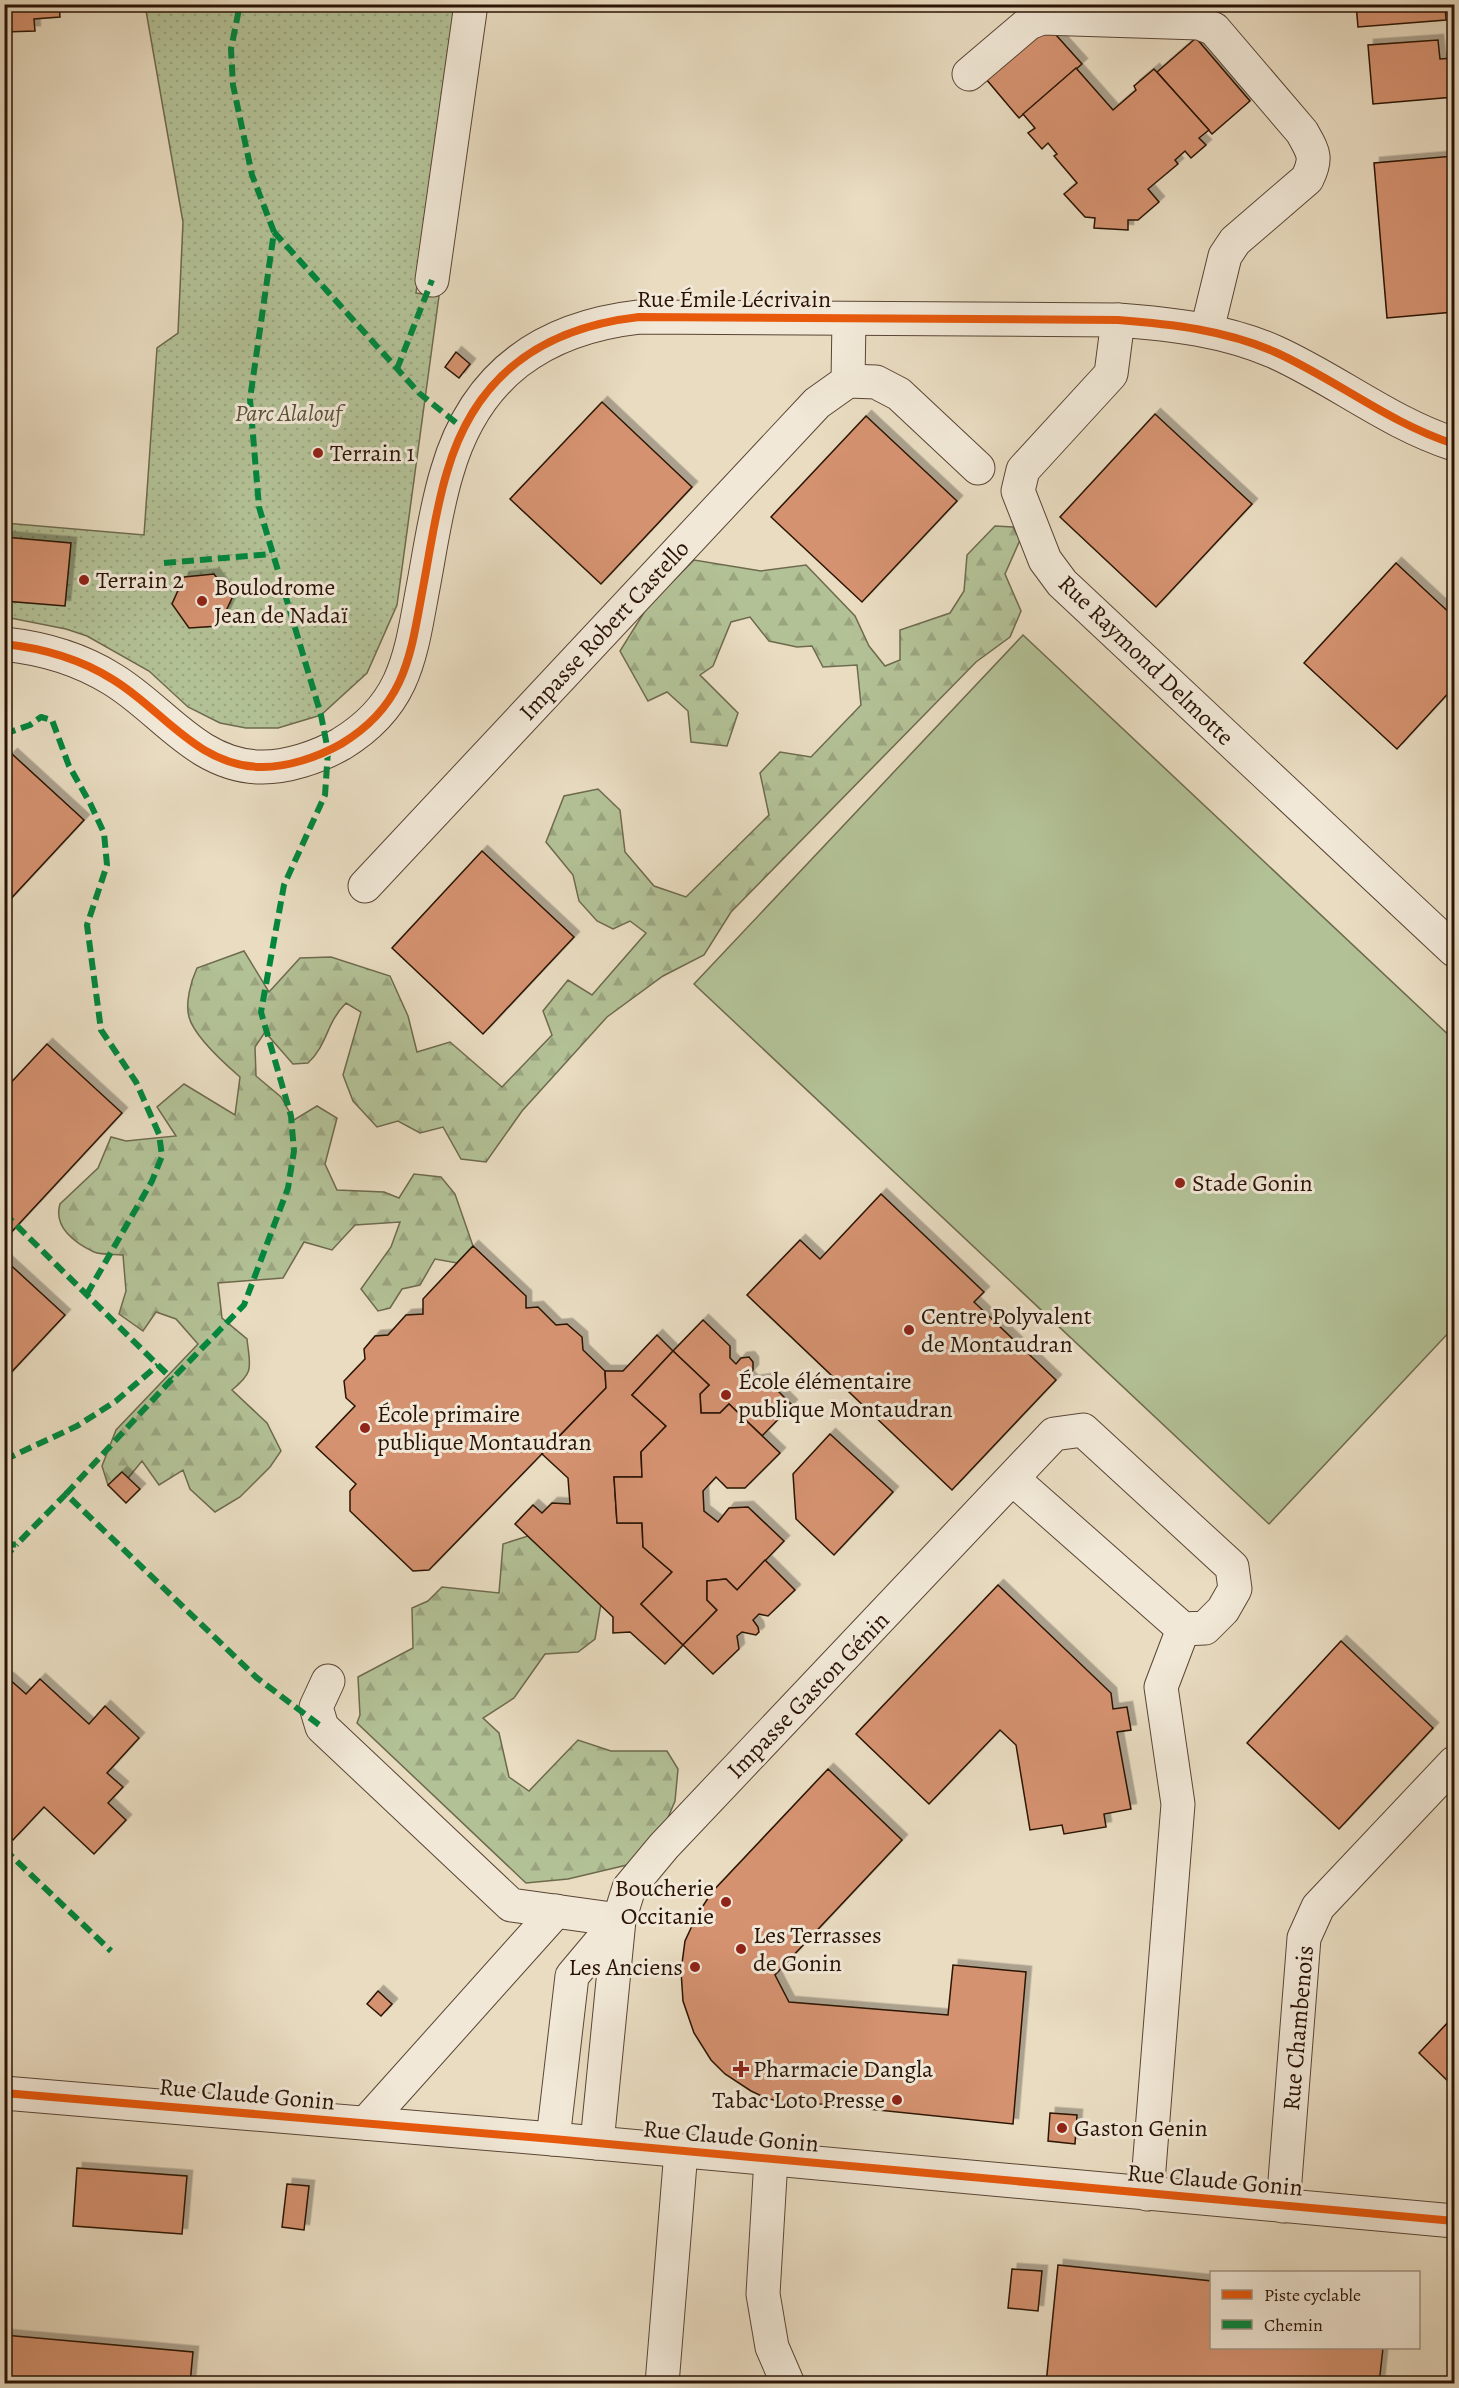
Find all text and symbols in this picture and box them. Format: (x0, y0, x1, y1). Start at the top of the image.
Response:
street label: Rue Émile Lécrivain (637, 283, 831, 315)
park label: Parc Alalouf (235, 397, 346, 429)
place label: Terrain 1 (330, 437, 415, 469)
marker: Terrain 1 (311, 446, 325, 460)
street label: Impasse Robert Castello (512, 533, 696, 727)
place label: Terrain 2 (96, 564, 184, 596)
street label: Rue Raymond Delmotte (1051, 568, 1241, 752)
place label: Boulodrome Jean de Nadaï (214, 571, 348, 631)
marker: Terrain 2 (77, 573, 91, 587)
marker: Boulodrome Jean de Nadaï (195, 594, 209, 608)
place label: Stade Gonin (1192, 1167, 1313, 1199)
marker: Stade Gonin (1173, 1176, 1187, 1190)
place label: Centre Polyvalent de Montaudran (921, 1300, 1092, 1360)
marker: Centre Polyvalent de Montaudran (902, 1323, 916, 1337)
place label: École élémentaire publique Montaudran (738, 1365, 953, 1425)
marker: École élémentaire publique Montaudran (719, 1388, 733, 1402)
place label: École primaire publique Montaudran (377, 1398, 592, 1458)
marker: École primaire publique Montaudran (358, 1421, 372, 1435)
street label: Impasse Gaston Génin (720, 1604, 896, 1786)
place label: Boucherie Occitanie (615, 1872, 714, 1932)
marker: Boucherie Occitanie (719, 1895, 733, 1909)
place label: Les Terrasses de Gonin (753, 1919, 882, 1979)
marker: Les Terrasses de Gonin (734, 1942, 748, 1956)
street label: Rue Chambenois (1275, 1944, 1321, 2112)
place label: Les Anciens (568, 1951, 683, 1983)
marker: Les Anciens (688, 1960, 702, 1974)
place label: Pharmacie Dangla (753, 2053, 934, 2085)
marker: Pharmacie Dangla (734, 2062, 748, 2076)
street label: Rue Claude Gonin (158, 2070, 336, 2118)
place label: Tabac Loto Presse (712, 2084, 885, 2116)
marker: Tabac Loto Presse (890, 2093, 904, 2107)
street label: Rue Claude Gonin (642, 2112, 820, 2160)
place label: Gaston Genin (1074, 2112, 1208, 2144)
marker: Gaston Genin (1055, 2121, 1069, 2135)
street label: Rue Claude Gonin (1126, 2156, 1304, 2204)
legend (1210, 2271, 1420, 2349)
text: Piste cyclable (1264, 2283, 1361, 2307)
text: Chemin (1264, 2313, 1323, 2337)

